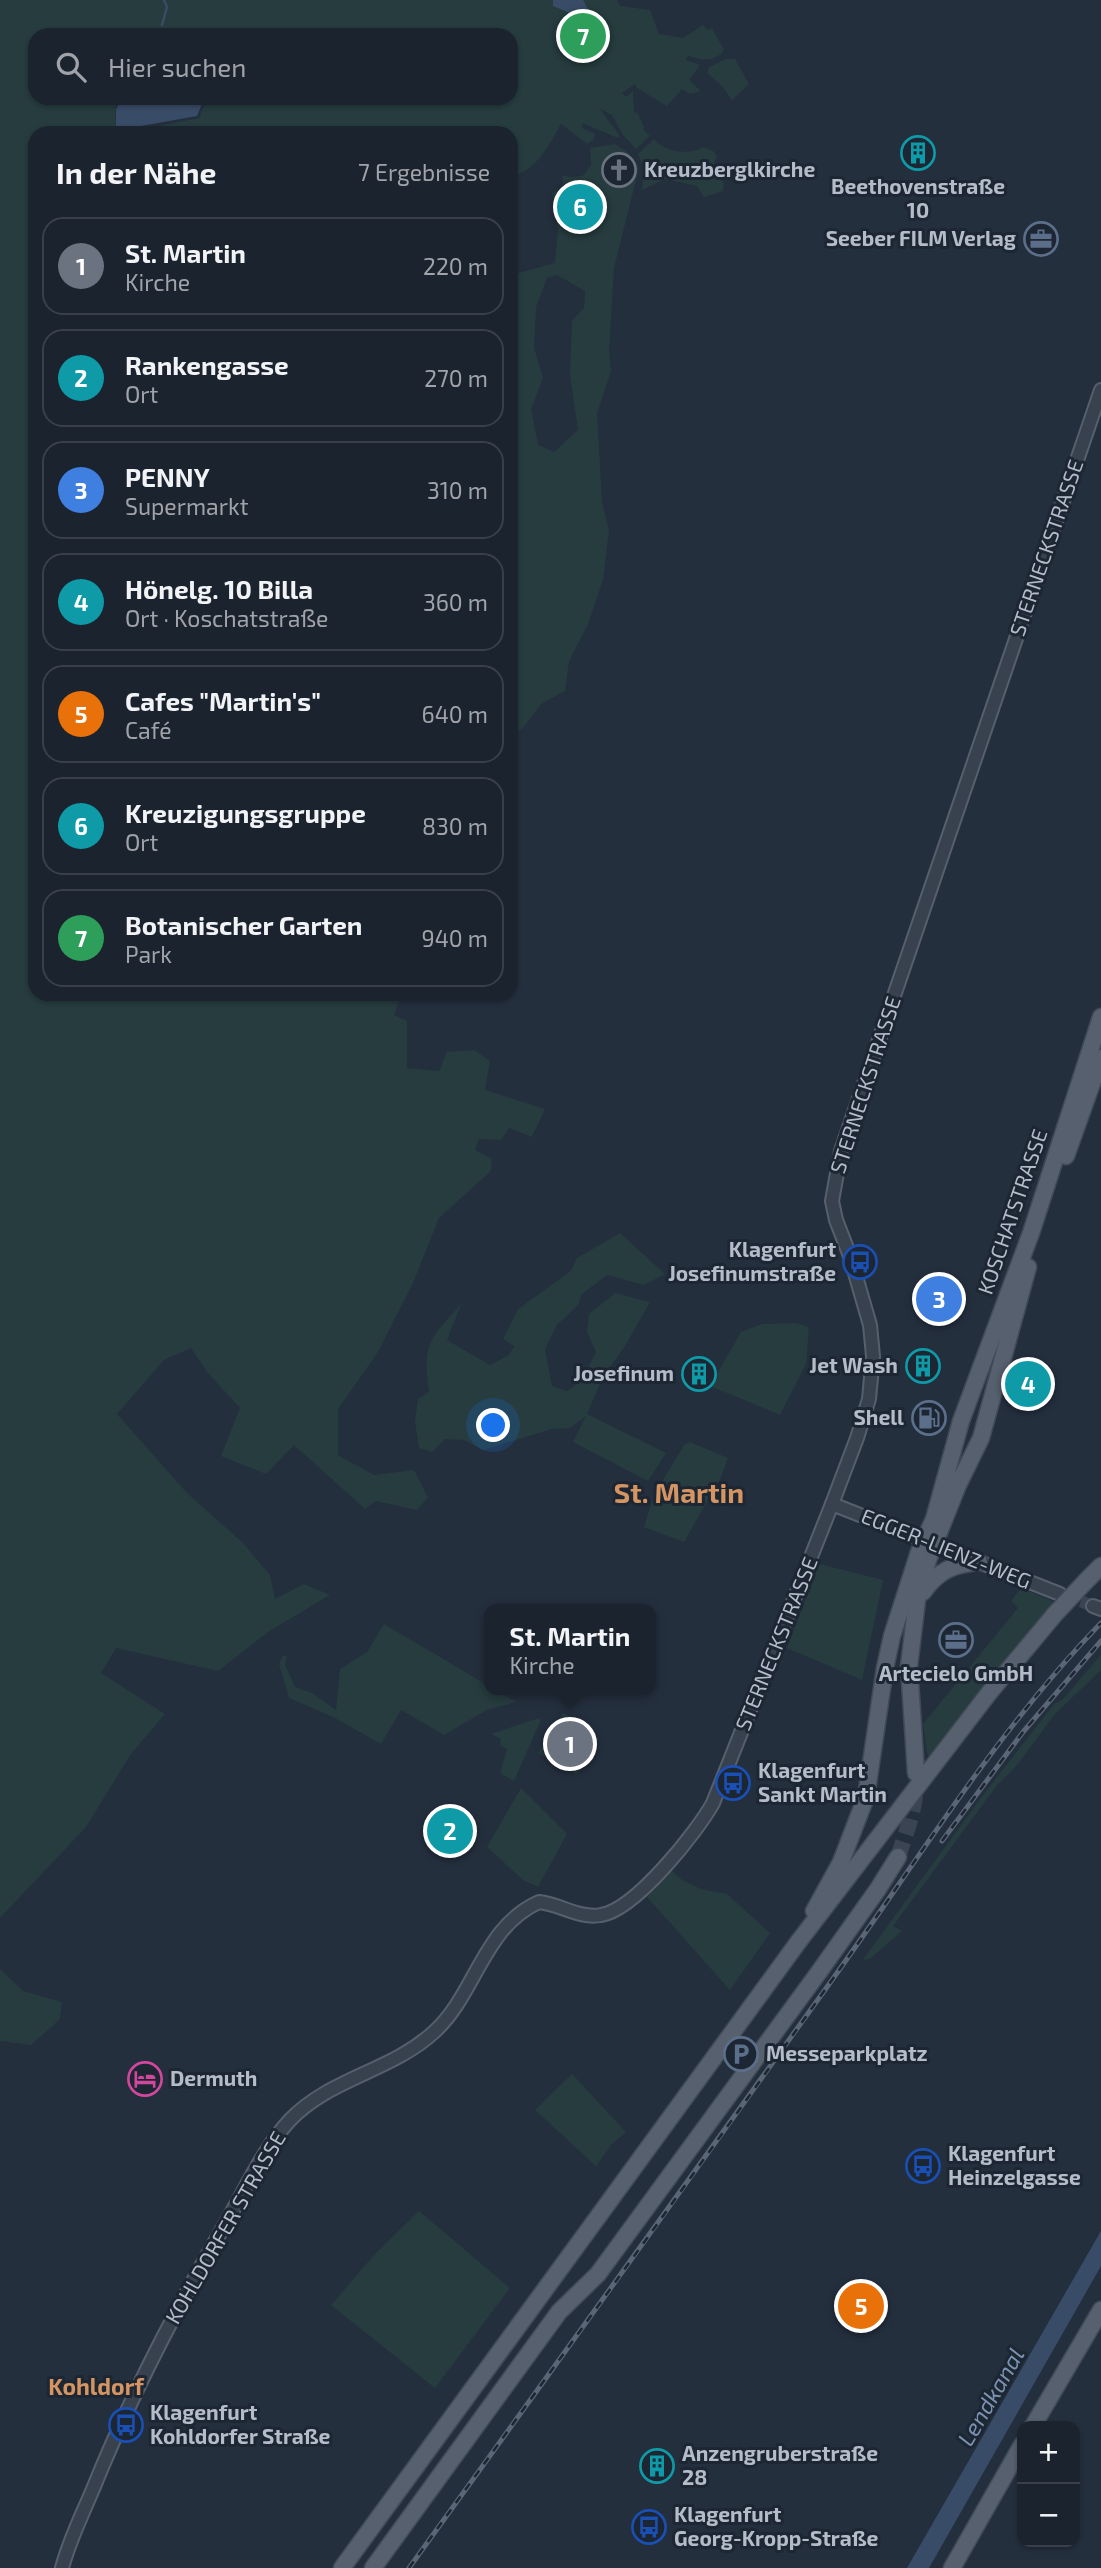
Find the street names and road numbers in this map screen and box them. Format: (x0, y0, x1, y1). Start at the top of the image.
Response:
street label: STERNECKSTRASSE (1004, 456, 1087, 639)
street label: STERNECKSTRASSE (824, 993, 905, 1176)
street label: KOSCHATSTRASSE (972, 1126, 1052, 1297)
street label: EGGER-LIENZ-WEG (858, 1502, 1035, 1593)
street label: STERNECKSTRASSE (729, 1553, 822, 1734)
street label: KOHLDORFER STRASSE (159, 2127, 290, 2328)

